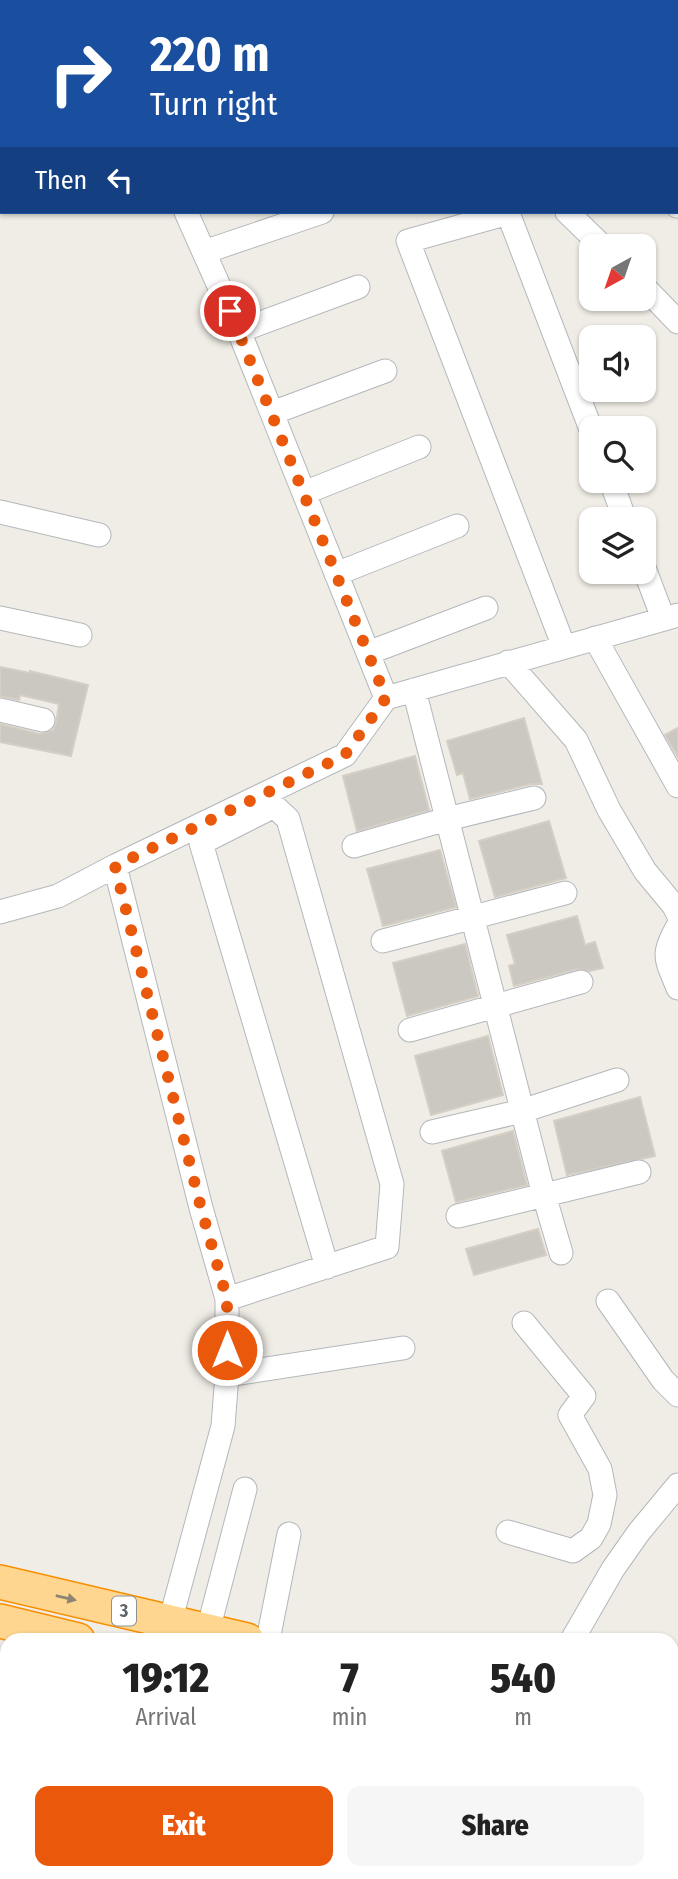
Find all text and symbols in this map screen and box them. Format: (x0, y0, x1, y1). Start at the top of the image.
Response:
text: 220 m (150, 25, 270, 84)
icon: right (35, 28, 126, 119)
text: Turn right (150, 85, 277, 123)
icon: left (101, 161, 139, 199)
text: Then (35, 165, 87, 196)
north arrow (579, 234, 656, 312)
map controls (579, 234, 656, 584)
pin (200, 281, 260, 341)
icon: arrive (211, 292, 249, 330)
button: sound (579, 325, 656, 402)
button: search (579, 416, 656, 493)
button: layers (579, 507, 656, 584)
position arrow (190, 1313, 264, 1387)
one-way arrow (56, 1592, 78, 1603)
road number: 3 (112, 1596, 136, 1626)
text: 19:12 (123, 1653, 209, 1703)
text: 7 (341, 1653, 359, 1703)
text: 540 (490, 1653, 556, 1703)
text: Arrival (135, 1703, 196, 1731)
text: min (332, 1703, 367, 1731)
text: m (514, 1703, 532, 1731)
button: Exit (35, 1786, 333, 1866)
button: Share (347, 1786, 644, 1866)

